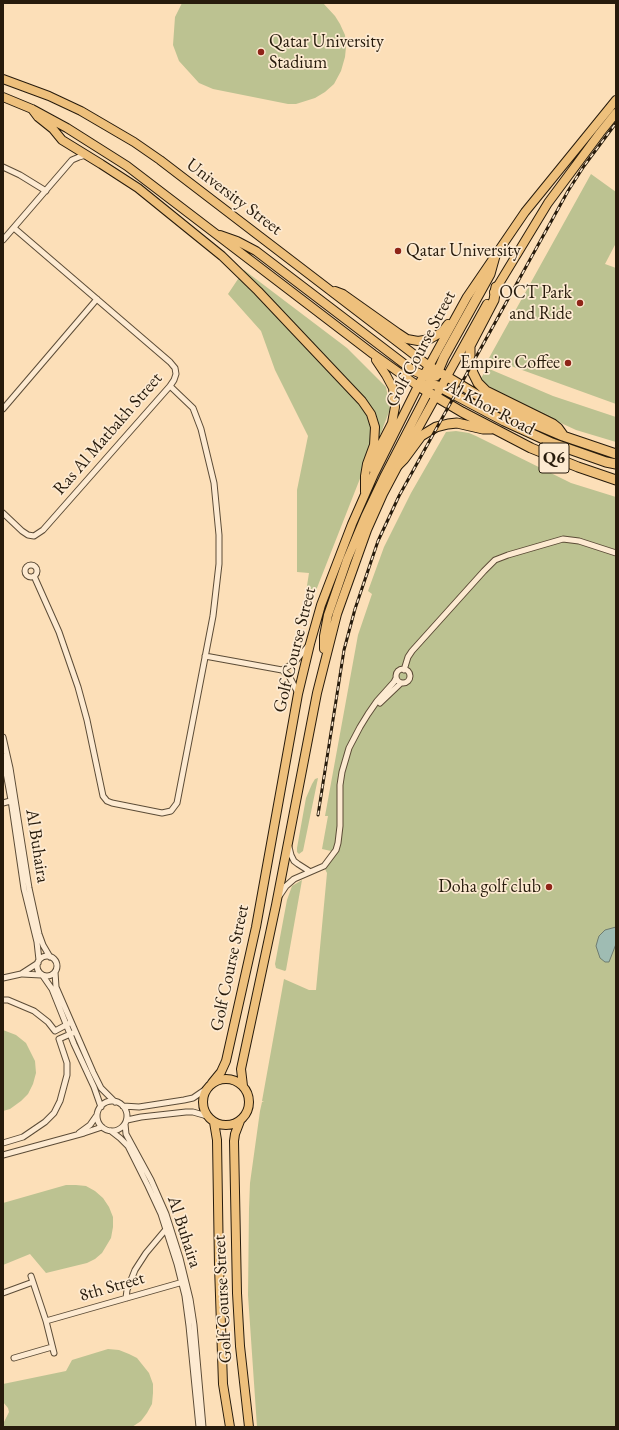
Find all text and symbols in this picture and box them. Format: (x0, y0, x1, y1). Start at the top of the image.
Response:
place label: Qatar University Stadium (269, 31, 384, 74)
marker: Qatar University Stadium (256, 47, 266, 57)
street label: University Street (182, 154, 286, 240)
place label: Qatar University (406, 240, 521, 262)
marker: Qatar University (393, 246, 403, 256)
place label: OCT Park and Ride (499, 282, 572, 324)
street label: Golf Course Street (381, 287, 461, 411)
marker: OCT Park and Ride (575, 298, 585, 308)
place label: Empire Coffee (460, 352, 560, 374)
marker: Empire Coffee (563, 358, 573, 368)
street label: Ras Al Matbakh Street (49, 368, 167, 500)
street label: Al Khor Road (442, 375, 538, 441)
road number: Q6 (539, 443, 569, 473)
street label: Golf Course Street (269, 585, 321, 715)
street label: Al Buhaira (21, 808, 53, 884)
place label: Doha golf club (438, 876, 541, 898)
marker: Doha golf club (544, 882, 554, 892)
street label: Golf Course Street (206, 903, 254, 1033)
street label: Al Buhaira (162, 1193, 206, 1271)
street label: Golf Course Street (209, 1234, 237, 1364)
street label: 8th Street (77, 1267, 147, 1307)

